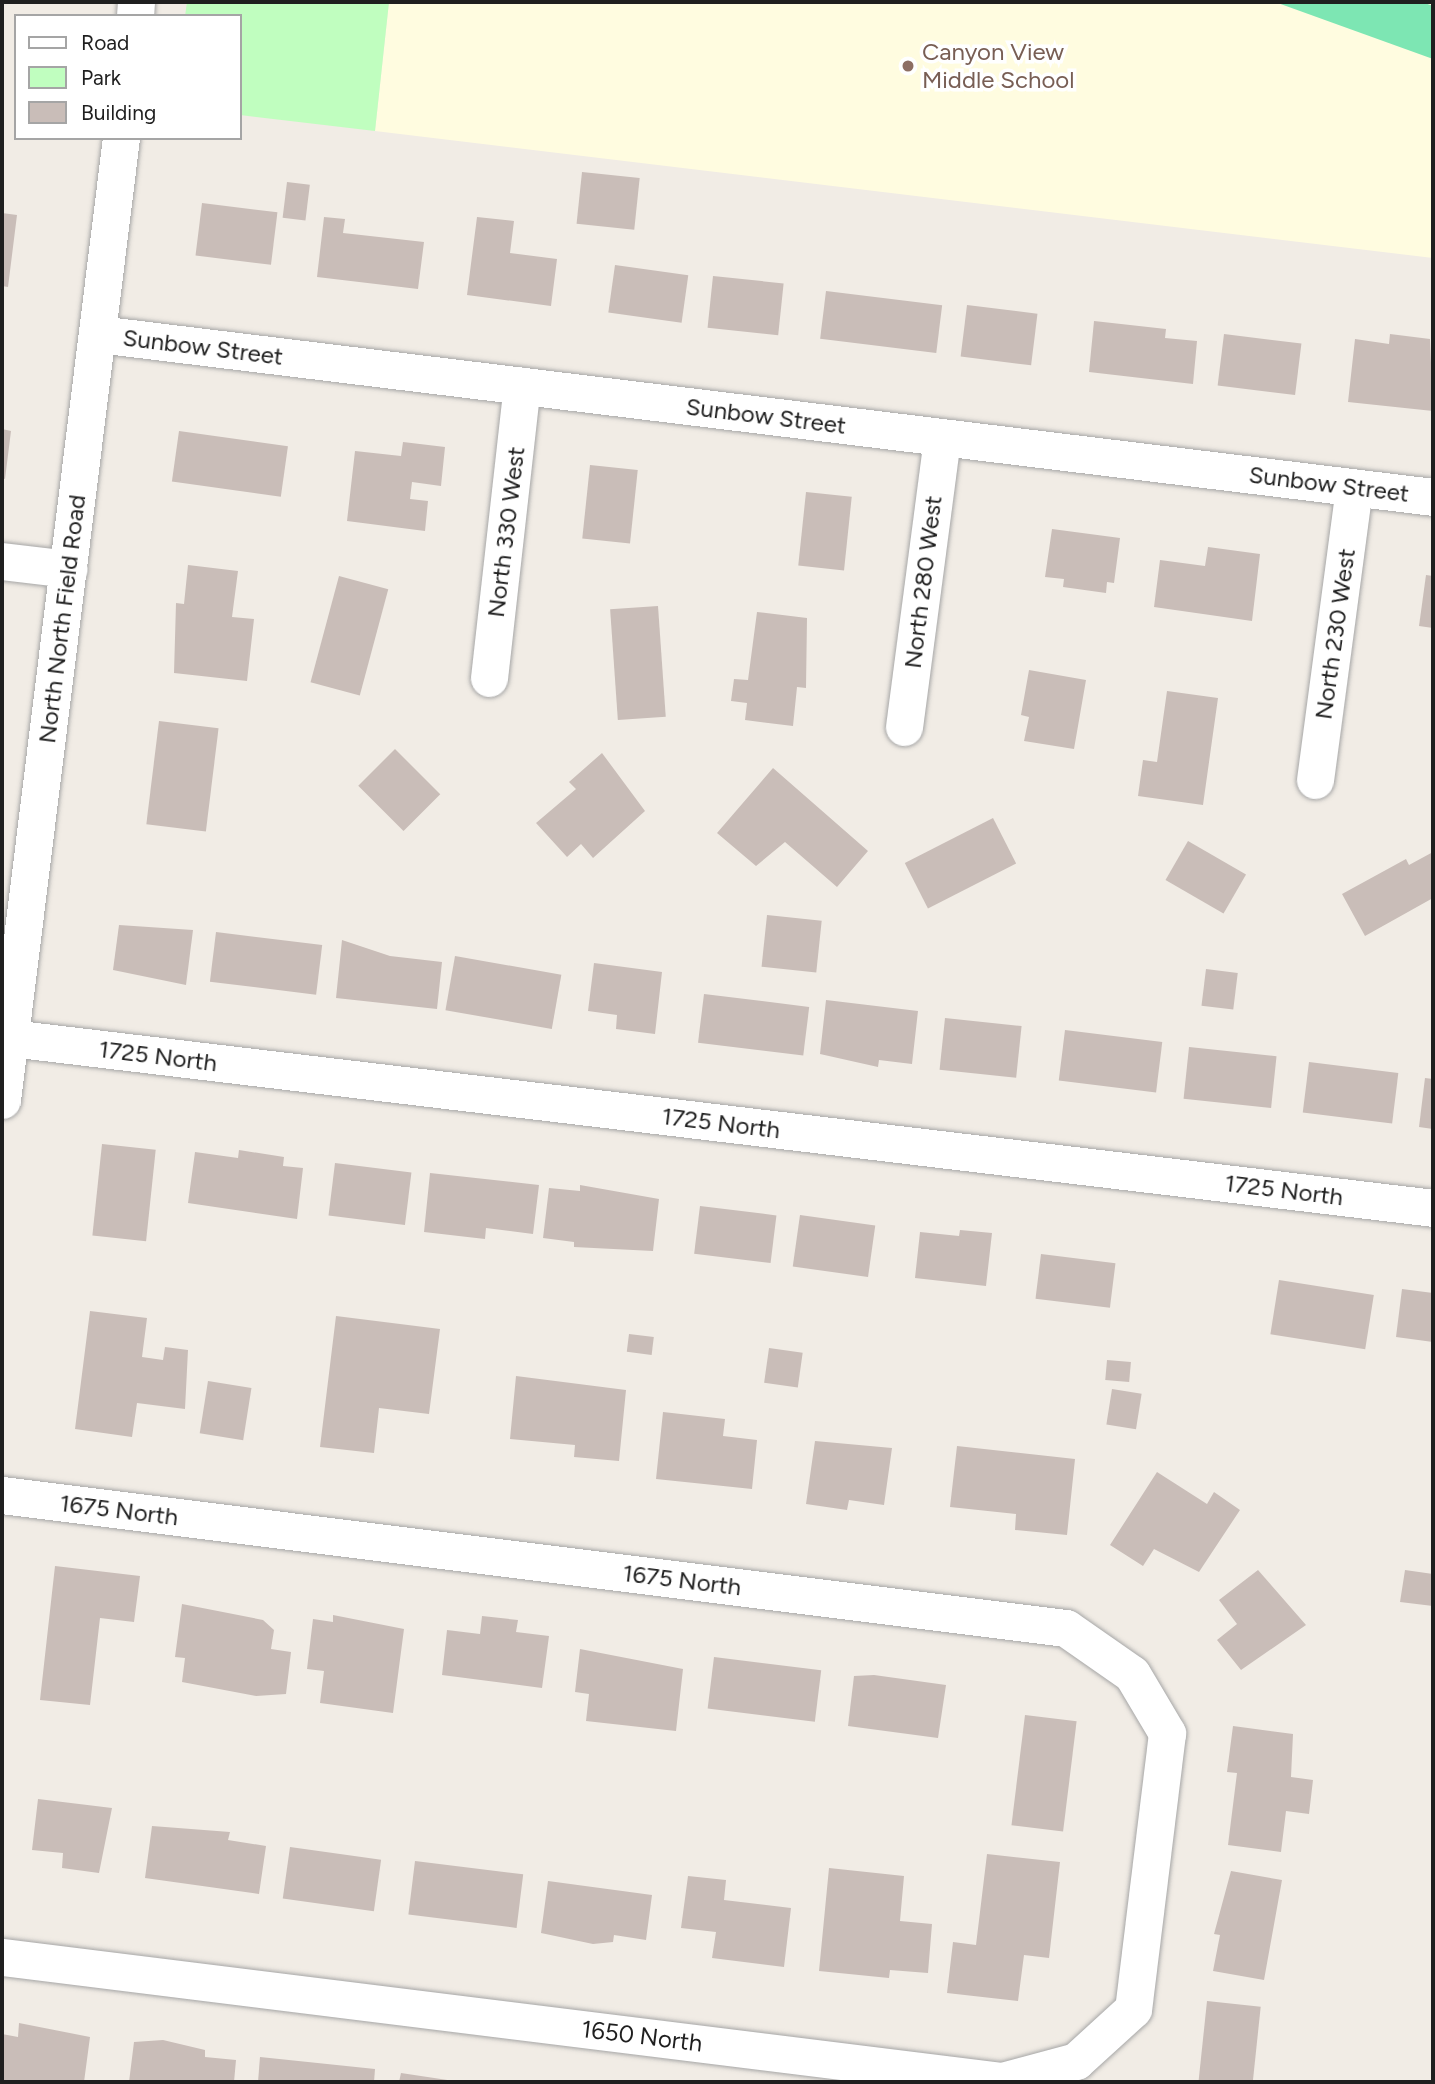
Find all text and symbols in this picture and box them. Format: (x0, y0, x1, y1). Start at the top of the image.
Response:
legend (14, 14, 242, 140)
text: Road (81, 30, 129, 55)
place label: Canyon View Middle School (922, 38, 1075, 94)
marker: Canyon View Middle School (900, 58, 916, 74)
text: Park (81, 65, 121, 90)
text: Building (81, 100, 156, 125)
street label: Sunbow Street (121, 323, 285, 371)
street label: Sunbow Street (684, 392, 848, 440)
street label: North 330 West (481, 445, 531, 619)
street label: Sunbow Street (1247, 460, 1411, 508)
street label: North North Field Road (32, 493, 92, 745)
street label: North 280 West (898, 494, 948, 670)
street label: North 230 West (1309, 547, 1361, 721)
street label: 1725 North (97, 1034, 219, 1078)
street label: 1725 North (660, 1101, 782, 1145)
street label: 1725 North (1223, 1168, 1345, 1212)
street label: 1675 North (58, 1488, 180, 1532)
street label: 1675 North (621, 1558, 743, 1602)
street label: 1650 North (580, 2014, 704, 2058)

